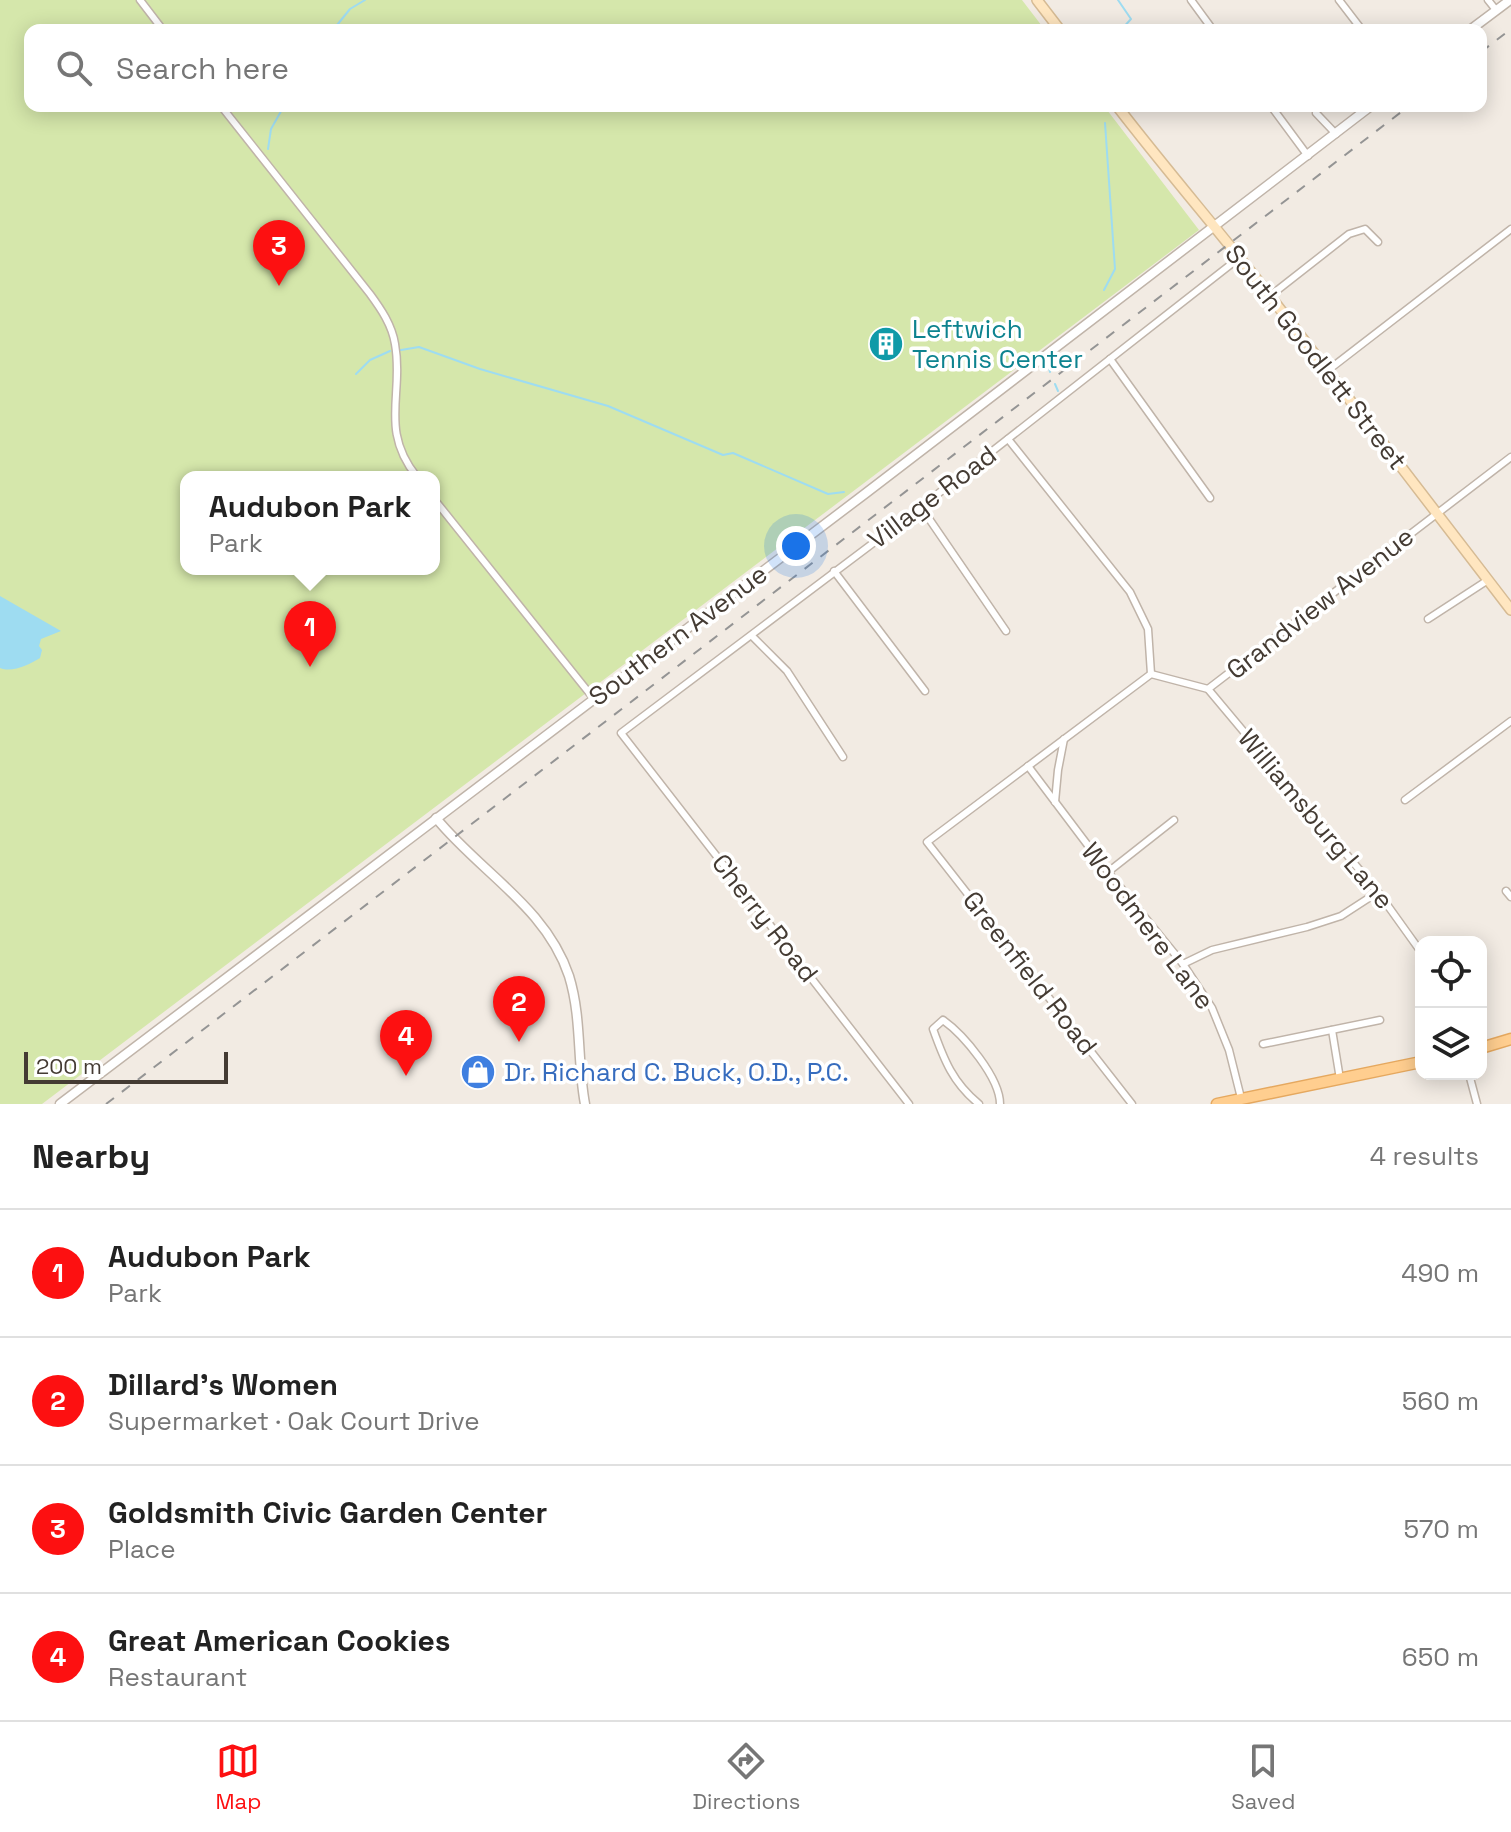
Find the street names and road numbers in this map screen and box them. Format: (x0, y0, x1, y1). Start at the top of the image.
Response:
street label: South Goodlett Street (1217, 237, 1415, 477)
street label: Village Road (861, 438, 1003, 556)
street label: Grandview Avenue (1219, 519, 1421, 687)
street label: Southern Avenue (582, 557, 774, 713)
street label: Williamsburg Lane (1231, 722, 1401, 916)
street label: Woodmere Lane (1074, 836, 1222, 1016)
street label: Cherry Road (704, 847, 826, 989)
street label: Greenfield Road (955, 884, 1105, 1062)

